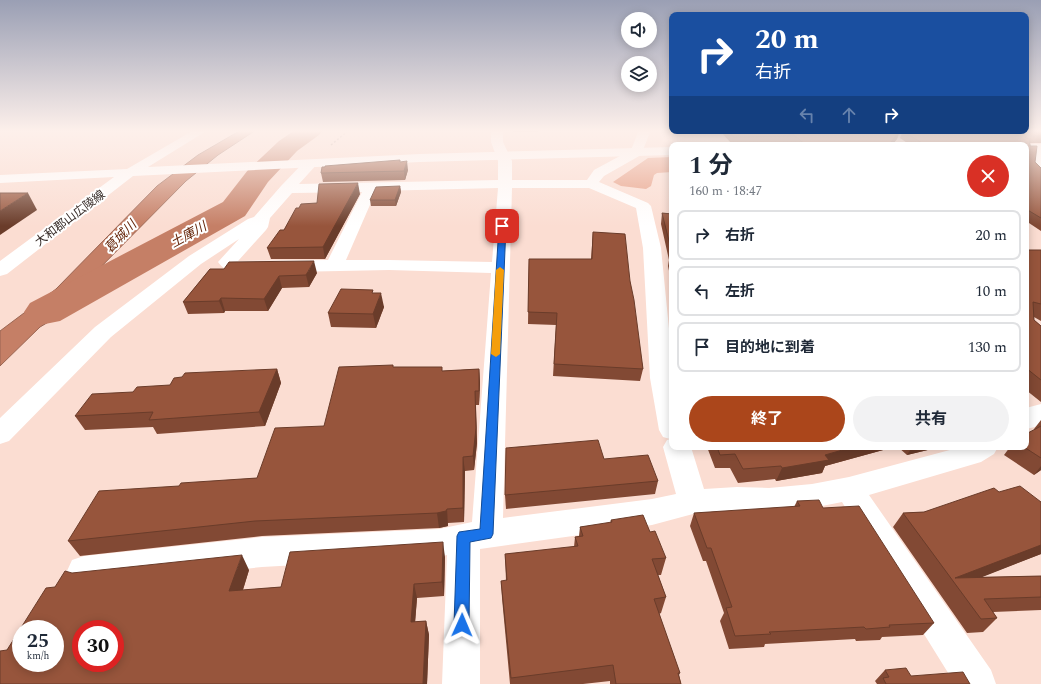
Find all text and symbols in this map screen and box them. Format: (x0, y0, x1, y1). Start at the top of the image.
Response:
map controls (621, 12, 657, 92)
button: sound (621, 12, 657, 48)
text: 20 m (755, 18, 819, 61)
icon: right (689, 28, 741, 80)
button: layers (621, 56, 657, 92)
text: 右折 (755, 59, 791, 86)
icon: left (796, 104, 818, 126)
icon: ahead (838, 104, 860, 126)
icon: right (880, 104, 902, 126)
text: 1 分 (689, 148, 732, 184)
button: close (967, 155, 1009, 197)
text: 160 m · 18:47 (689, 181, 762, 201)
street label: 大和郡山広陵線 (31, 186, 110, 251)
pin (485, 209, 519, 243)
water label: 葛城川 (100, 214, 143, 258)
icon: arrive (491, 215, 513, 237)
water label: 土庫川 (167, 216, 212, 253)
icon: right (691, 224, 713, 246)
text: 右折 (725, 224, 755, 247)
text: 20 m (975, 224, 1007, 247)
icon: left (691, 280, 713, 302)
text: 左折 (725, 280, 755, 303)
text: 10 m (975, 280, 1007, 303)
icon: arrive (691, 336, 713, 358)
text: 目的地に到着 (725, 336, 815, 359)
text: 130 m (968, 336, 1007, 359)
button: 終了 (689, 396, 845, 442)
button: 共有 (853, 396, 1009, 442)
position arrow (441, 604, 483, 646)
speed limit sign: 30 (72, 620, 124, 672)
text: 25 (27, 626, 49, 656)
text: km/h (27, 648, 49, 664)

